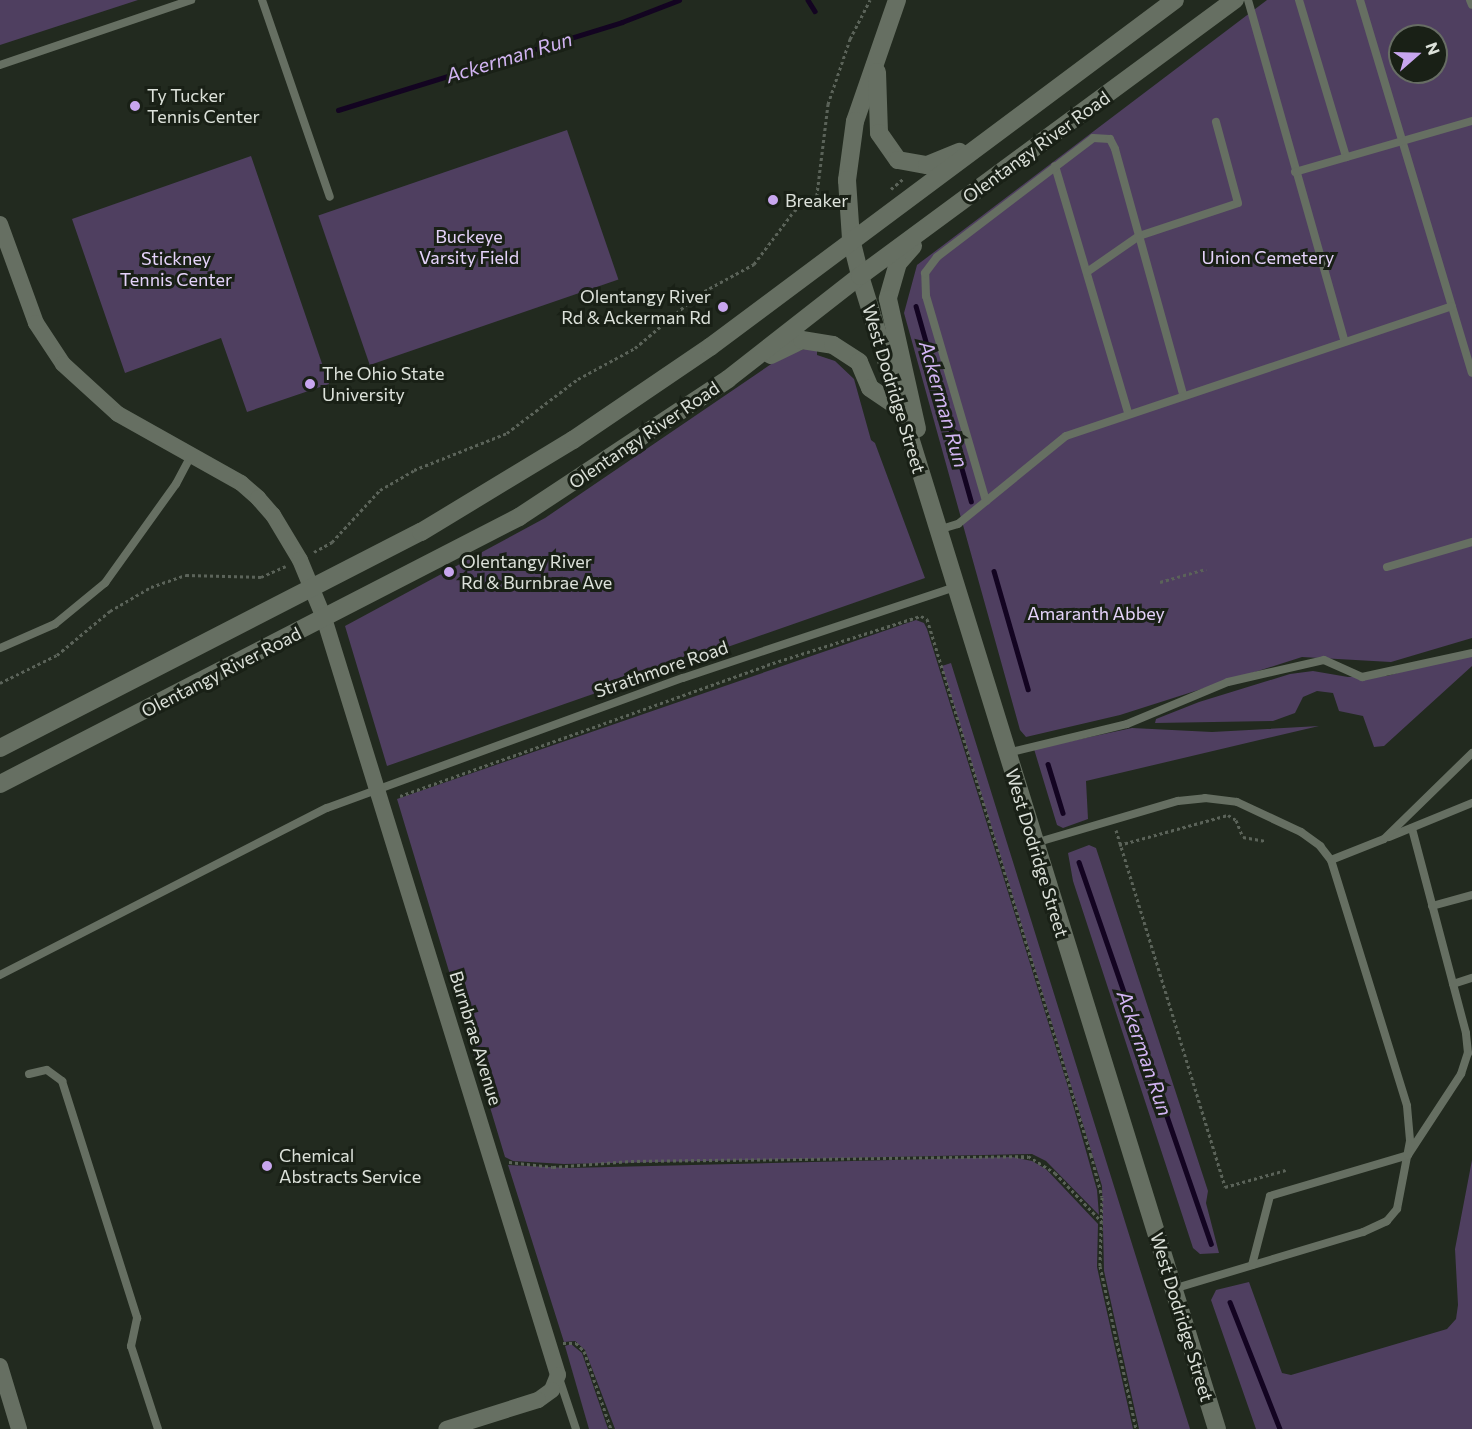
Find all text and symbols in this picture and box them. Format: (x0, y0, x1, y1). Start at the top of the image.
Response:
north arrow (1388, 24, 1448, 84)
water label: Ackerman Run (443, 26, 575, 88)
text: N (1423, 39, 1444, 57)
place label: Ty Tucker Tennis Center (147, 85, 260, 128)
street label: Olentangy River Road (958, 86, 1114, 208)
marker: Ty Tucker Tennis Center (128, 99, 142, 113)
place label: Breaker (785, 189, 848, 211)
marker: Breaker (766, 193, 780, 207)
park label: Buckeye Varsity Field (419, 226, 519, 268)
park label: Union Cemetery (1202, 246, 1334, 268)
park label: Stickney Tennis Center (120, 248, 232, 290)
place label: Olentangy River Rd & Ackerman Rd (561, 286, 711, 328)
marker: Olentangy River Rd & Ackerman Rd (716, 300, 730, 314)
street label: West Dodridge Street (858, 302, 930, 476)
water label: Ackerman Run (914, 338, 974, 470)
place label: The Ohio State University (322, 363, 445, 406)
marker: The Ohio State University (303, 377, 317, 391)
street label: Olentangy River Road (565, 377, 723, 493)
place label: Olentangy River Rd & Burnbrae Ave (461, 551, 612, 594)
marker: Olentangy River Rd & Burnbrae Ave (442, 565, 456, 579)
park label: Amaranth Abbey (1027, 602, 1165, 624)
street label: Olentangy River Road (137, 622, 305, 722)
street label: Strathmore Road (591, 636, 731, 702)
street label: West Dodridge Street (1001, 766, 1073, 940)
street label: Burnbrae Avenue (445, 968, 507, 1108)
water label: Ackerman Run (1112, 987, 1178, 1119)
place label: Chemical Abstracts Service (279, 1145, 421, 1188)
marker: Chemical Abstracts Service (260, 1159, 274, 1173)
street label: West Dodridge Street (1146, 1230, 1218, 1404)

